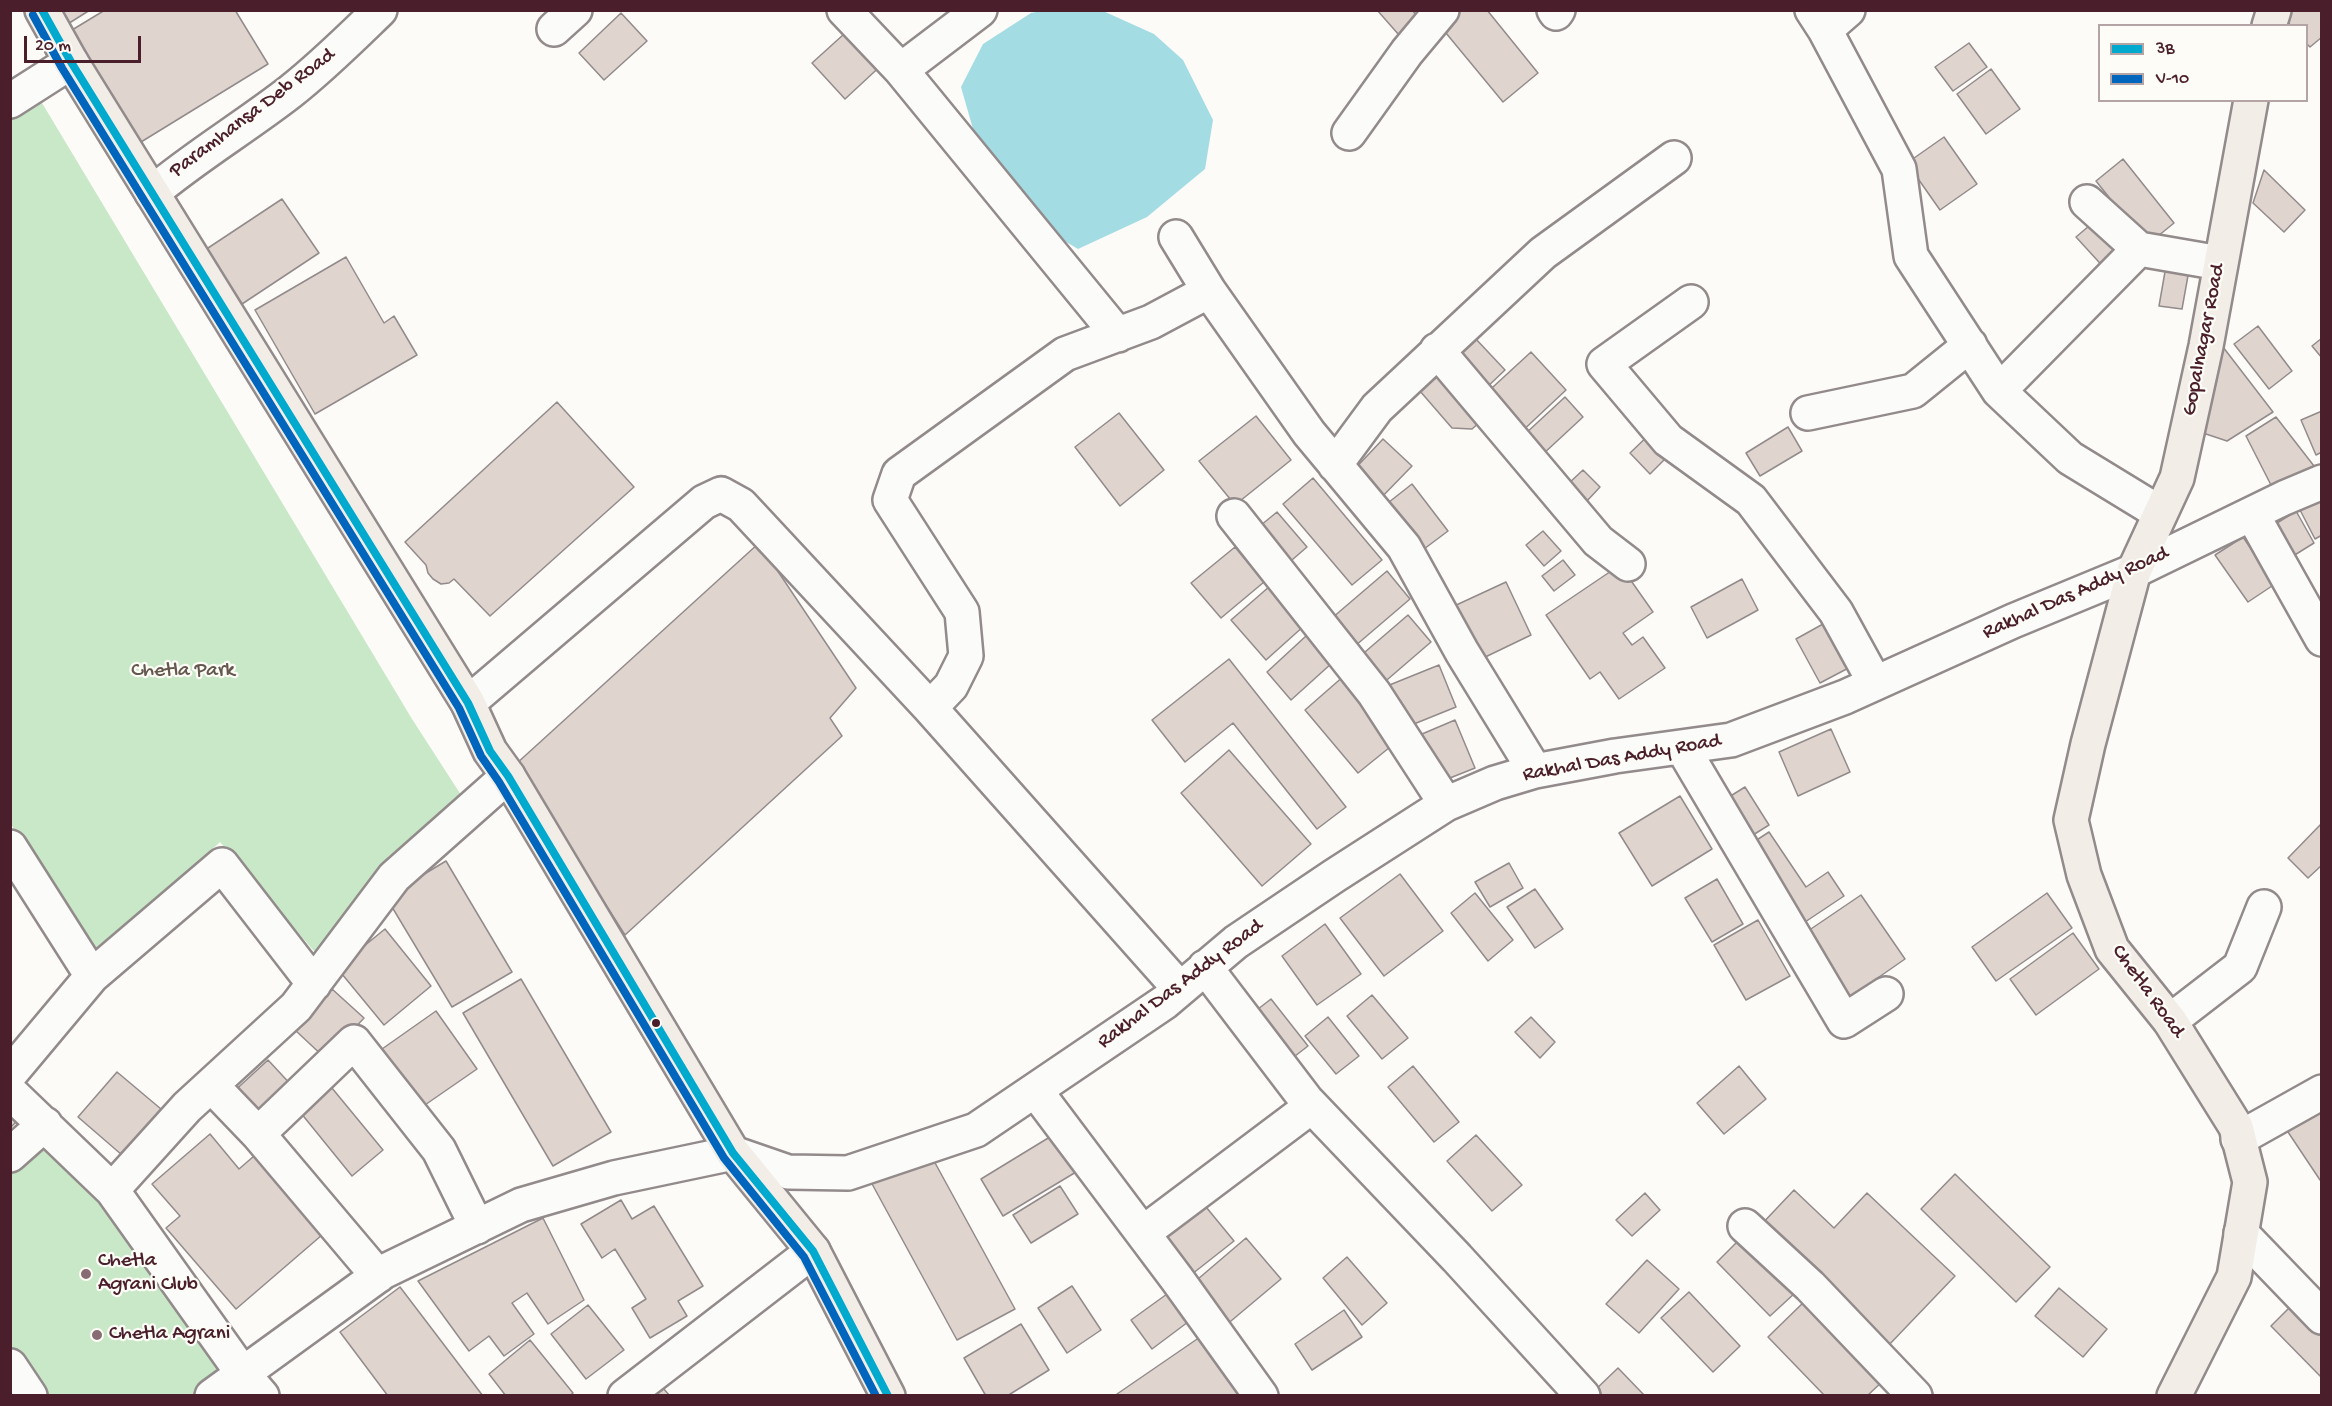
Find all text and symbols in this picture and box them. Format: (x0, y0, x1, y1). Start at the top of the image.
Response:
scale bar (27, 24, 144, 62)
legend (2098, 24, 2308, 102)
text: 20 m (35, 36, 71, 57)
text: 3B (2156, 39, 2175, 60)
street label: Paramhansa Deb Road (165, 43, 341, 185)
text: V-10 (2156, 69, 2189, 90)
street label: Gopalnagar Road (2178, 262, 2232, 418)
street label: Rakhal Das Addy Road (1979, 542, 2173, 646)
park label: Chetla Park (131, 659, 235, 685)
street label: Rakhal Das Addy Road (1521, 729, 1723, 789)
street label: Rakhal Das Addy Road (1093, 915, 1269, 1055)
street label: Chetla Road (2105, 940, 2189, 1044)
unlabelled marker (650, 1017, 662, 1029)
place label: Chetla Agrani Club (98, 1249, 198, 1299)
marker: Chetla Agrani Club (79, 1267, 93, 1281)
place label: Chetla Agrani (109, 1322, 230, 1348)
marker: Chetla Agrani (90, 1328, 104, 1342)

